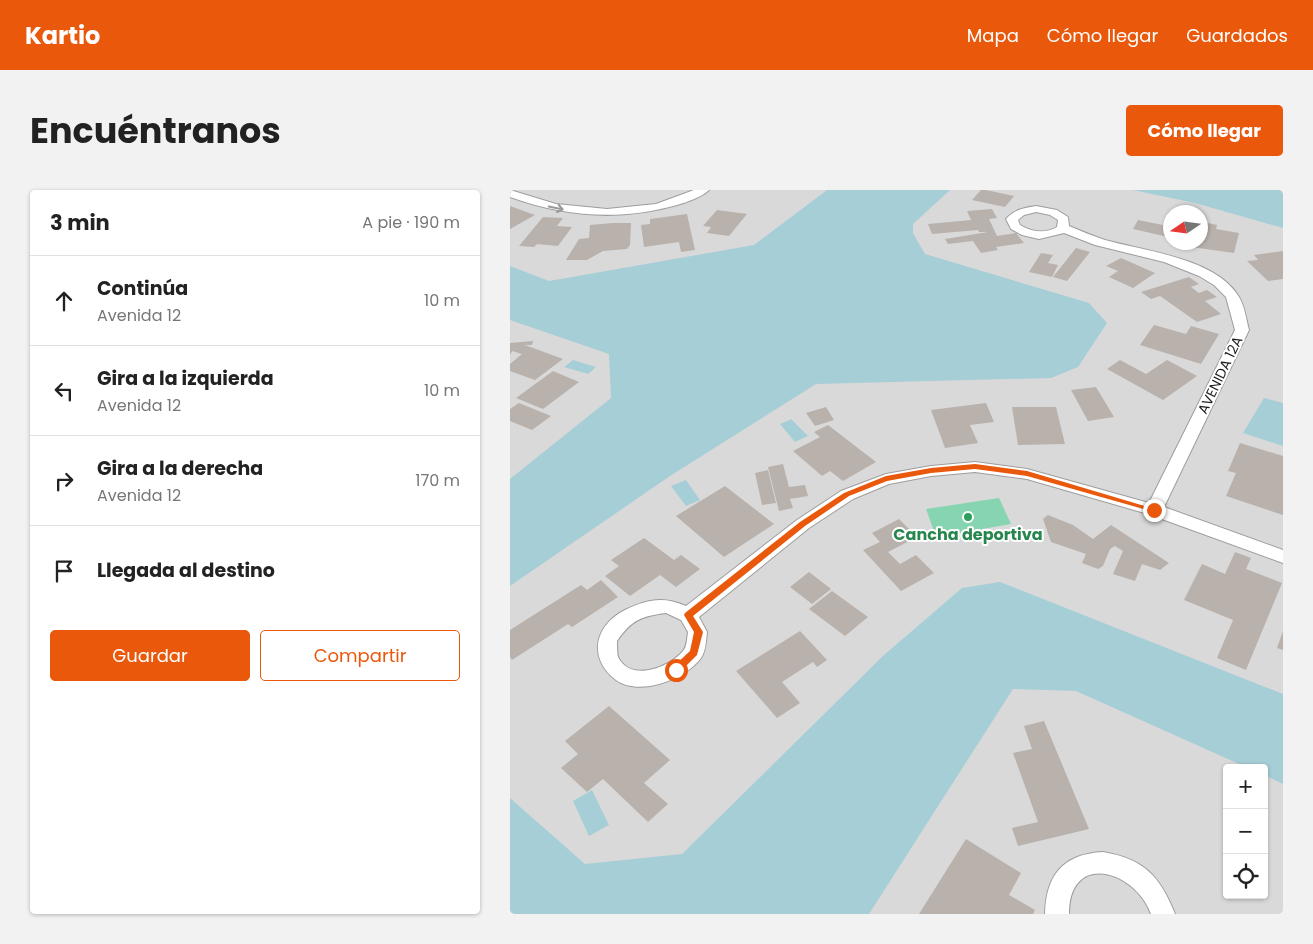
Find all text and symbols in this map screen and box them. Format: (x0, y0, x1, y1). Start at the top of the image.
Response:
text: Kartio (25, 19, 100, 52)
text: Mapa (967, 23, 1019, 48)
text: Cómo llegar (1047, 23, 1158, 48)
text: Guardados (1186, 23, 1288, 48)
button: Cómo llegar (1126, 105, 1283, 156)
text: Encuéntranos (30, 106, 281, 155)
one-way arrow (548, 203, 564, 213)
north arrow (1163, 205, 1208, 250)
text: 3 min (50, 208, 110, 237)
text: A pie · 190 m (362, 211, 460, 234)
text: Continúa (97, 275, 188, 302)
icon: ahead (50, 287, 78, 315)
text: 10 m (424, 289, 460, 312)
text: Avenida 12 (97, 304, 181, 327)
street label: AVENIDA 12A (1193, 333, 1247, 417)
text: Gira a la izquierda (97, 365, 274, 392)
icon: left (50, 377, 78, 405)
text: 10 m (424, 379, 460, 402)
text: Avenida 12 (97, 394, 181, 417)
text: Gira a la derecha (97, 455, 263, 482)
icon: right (50, 467, 78, 495)
text: 170 m (415, 469, 460, 492)
text: Avenida 12 (97, 484, 181, 507)
route end (1143, 499, 1166, 522)
marker: Cancha deportiva (962, 511, 974, 523)
place label: Cancha deportiva (893, 523, 1043, 546)
icon: arrive (50, 557, 78, 585)
text: Llegada al destino (97, 557, 275, 584)
button: Guardar (50, 630, 250, 681)
button: Compartir (260, 630, 460, 681)
route start (665, 659, 688, 682)
map controls (1223, 764, 1268, 899)
button: + (1223, 764, 1268, 809)
button: − (1223, 809, 1268, 854)
button: locate (1223, 854, 1268, 899)

